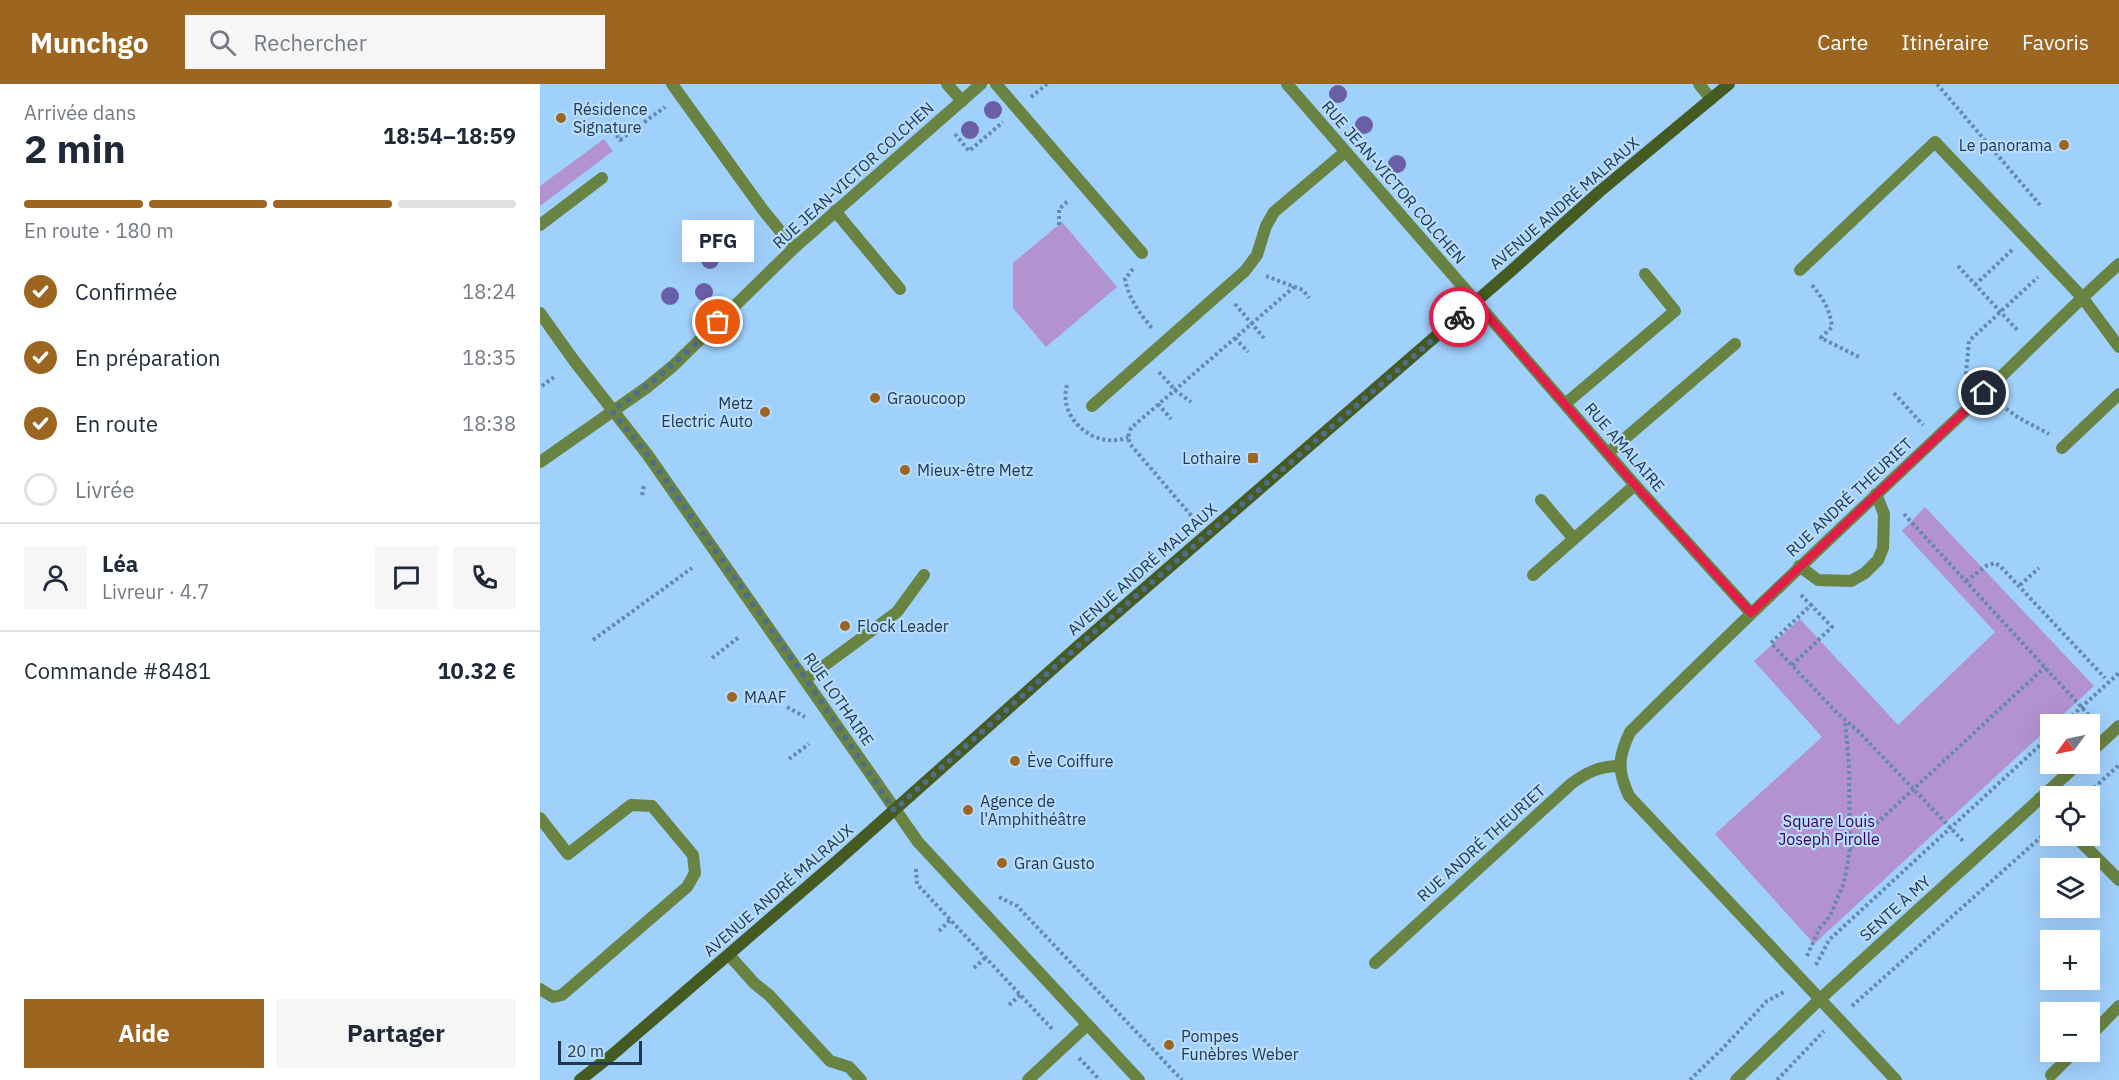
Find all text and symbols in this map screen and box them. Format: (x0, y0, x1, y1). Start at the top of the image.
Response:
search box (185, 15, 605, 69)
text: Munchgo (30, 24, 149, 61)
icon: search (206, 26, 239, 59)
text: Rechercher (254, 28, 367, 57)
text: Carte (1817, 28, 1868, 56)
text: Itinéraire (1901, 28, 1989, 56)
text: Favoris (2022, 28, 2089, 56)
street label: RUE JEAN-VICTOR COLCHEN (1318, 96, 1470, 268)
street label: RUE JEAN-VICTOR COLCHEN (768, 97, 938, 253)
text: Arrivée dans (24, 99, 136, 126)
place label: Résidence Signature (573, 99, 648, 137)
marker: Résidence Signature (554, 111, 568, 125)
text: 18:54–18:59 (383, 121, 516, 150)
text: 2 min (24, 123, 126, 174)
street label: AVENUE ANDRÉ MALRAUX (1484, 132, 1643, 273)
place label: Le panorama (1959, 135, 2052, 155)
marker: Le panorama (2057, 138, 2071, 152)
text: En route · 180 m (24, 217, 174, 244)
callout: PFG (682, 220, 754, 262)
text: PFG (699, 227, 737, 254)
icon: check (24, 275, 57, 308)
text: Confirmée (75, 277, 177, 306)
text: 18:24 (462, 278, 516, 305)
courier (1429, 287, 1489, 347)
pin (692, 296, 743, 347)
icon: bike (1443, 301, 1476, 334)
icon: bag (701, 305, 734, 338)
icon: check (24, 341, 57, 374)
text: En préparation (75, 343, 221, 372)
text: 18:35 (462, 344, 516, 371)
pin (1958, 367, 2009, 418)
icon: home (1967, 376, 2000, 409)
place label: Graoucoop (887, 388, 966, 408)
marker: Graoucoop (868, 391, 882, 405)
place label: Metz Electric Auto (661, 393, 753, 431)
street label: RUE AMALAIRE (1581, 398, 1669, 496)
marker: Metz Electric Auto (758, 405, 772, 419)
icon: check (24, 407, 57, 440)
text: En route (75, 409, 158, 438)
text: 18:38 (462, 410, 516, 437)
street label: RUE ANDRÉ THEURIET (1781, 433, 1916, 561)
place label: Lothaire (1182, 448, 1241, 468)
marker: Lothaire (1246, 451, 1260, 465)
place label: Mieux-être Metz (917, 460, 1034, 480)
marker: Mieux-être Metz (898, 463, 912, 477)
text: Livrée (75, 475, 134, 504)
street label: AVENUE ANDRÉ MALRAUX (1062, 498, 1221, 639)
button: person (24, 546, 87, 609)
button: chat (375, 546, 438, 609)
button: phone (453, 546, 516, 609)
text: Léa (102, 549, 138, 578)
text: Livreur · 4.7 (102, 578, 209, 605)
place label: Flock Leader (857, 616, 949, 636)
marker: Flock Leader (838, 619, 852, 633)
street label: RUE LOTHAIRE (799, 649, 879, 749)
text: Commande #8481 (24, 656, 211, 685)
text: 10.32 € (437, 656, 516, 685)
place label: MAAF (744, 687, 787, 707)
marker: MAAF (725, 690, 739, 704)
north arrow (2040, 714, 2100, 774)
map controls (2040, 714, 2100, 1062)
place label: Ève Coiffure (1027, 750, 1114, 771)
marker: Ève Coiffure (1008, 754, 1022, 768)
street label: RUE ANDRÉ THEURIET (1412, 779, 1549, 906)
button: locate (2040, 786, 2100, 846)
place label: Agence de l'Amphithéâtre (980, 791, 1086, 829)
marker: Agence de l'Amphithéâtre (961, 803, 975, 817)
park label: Square Louis Joseph Pirolle (1778, 811, 1880, 849)
street label: AVENUE ANDRÉ MALRAUX (698, 819, 857, 960)
place label: Gran Gusto (1014, 853, 1095, 873)
marker: Gran Gusto (995, 856, 1009, 870)
button: layers (2040, 858, 2100, 918)
street label: SENTE À MY (1855, 870, 1935, 945)
button: + (2040, 930, 2100, 990)
button: Aide (24, 999, 264, 1068)
button: Partager (276, 999, 516, 1068)
button: − (2040, 1002, 2100, 1062)
place label: Pompes Funèbres Weber (1181, 1026, 1299, 1064)
scale bar (558, 1038, 642, 1066)
marker: Pompes Funèbres Weber (1162, 1038, 1176, 1052)
text: 20 m (567, 1041, 604, 1061)

